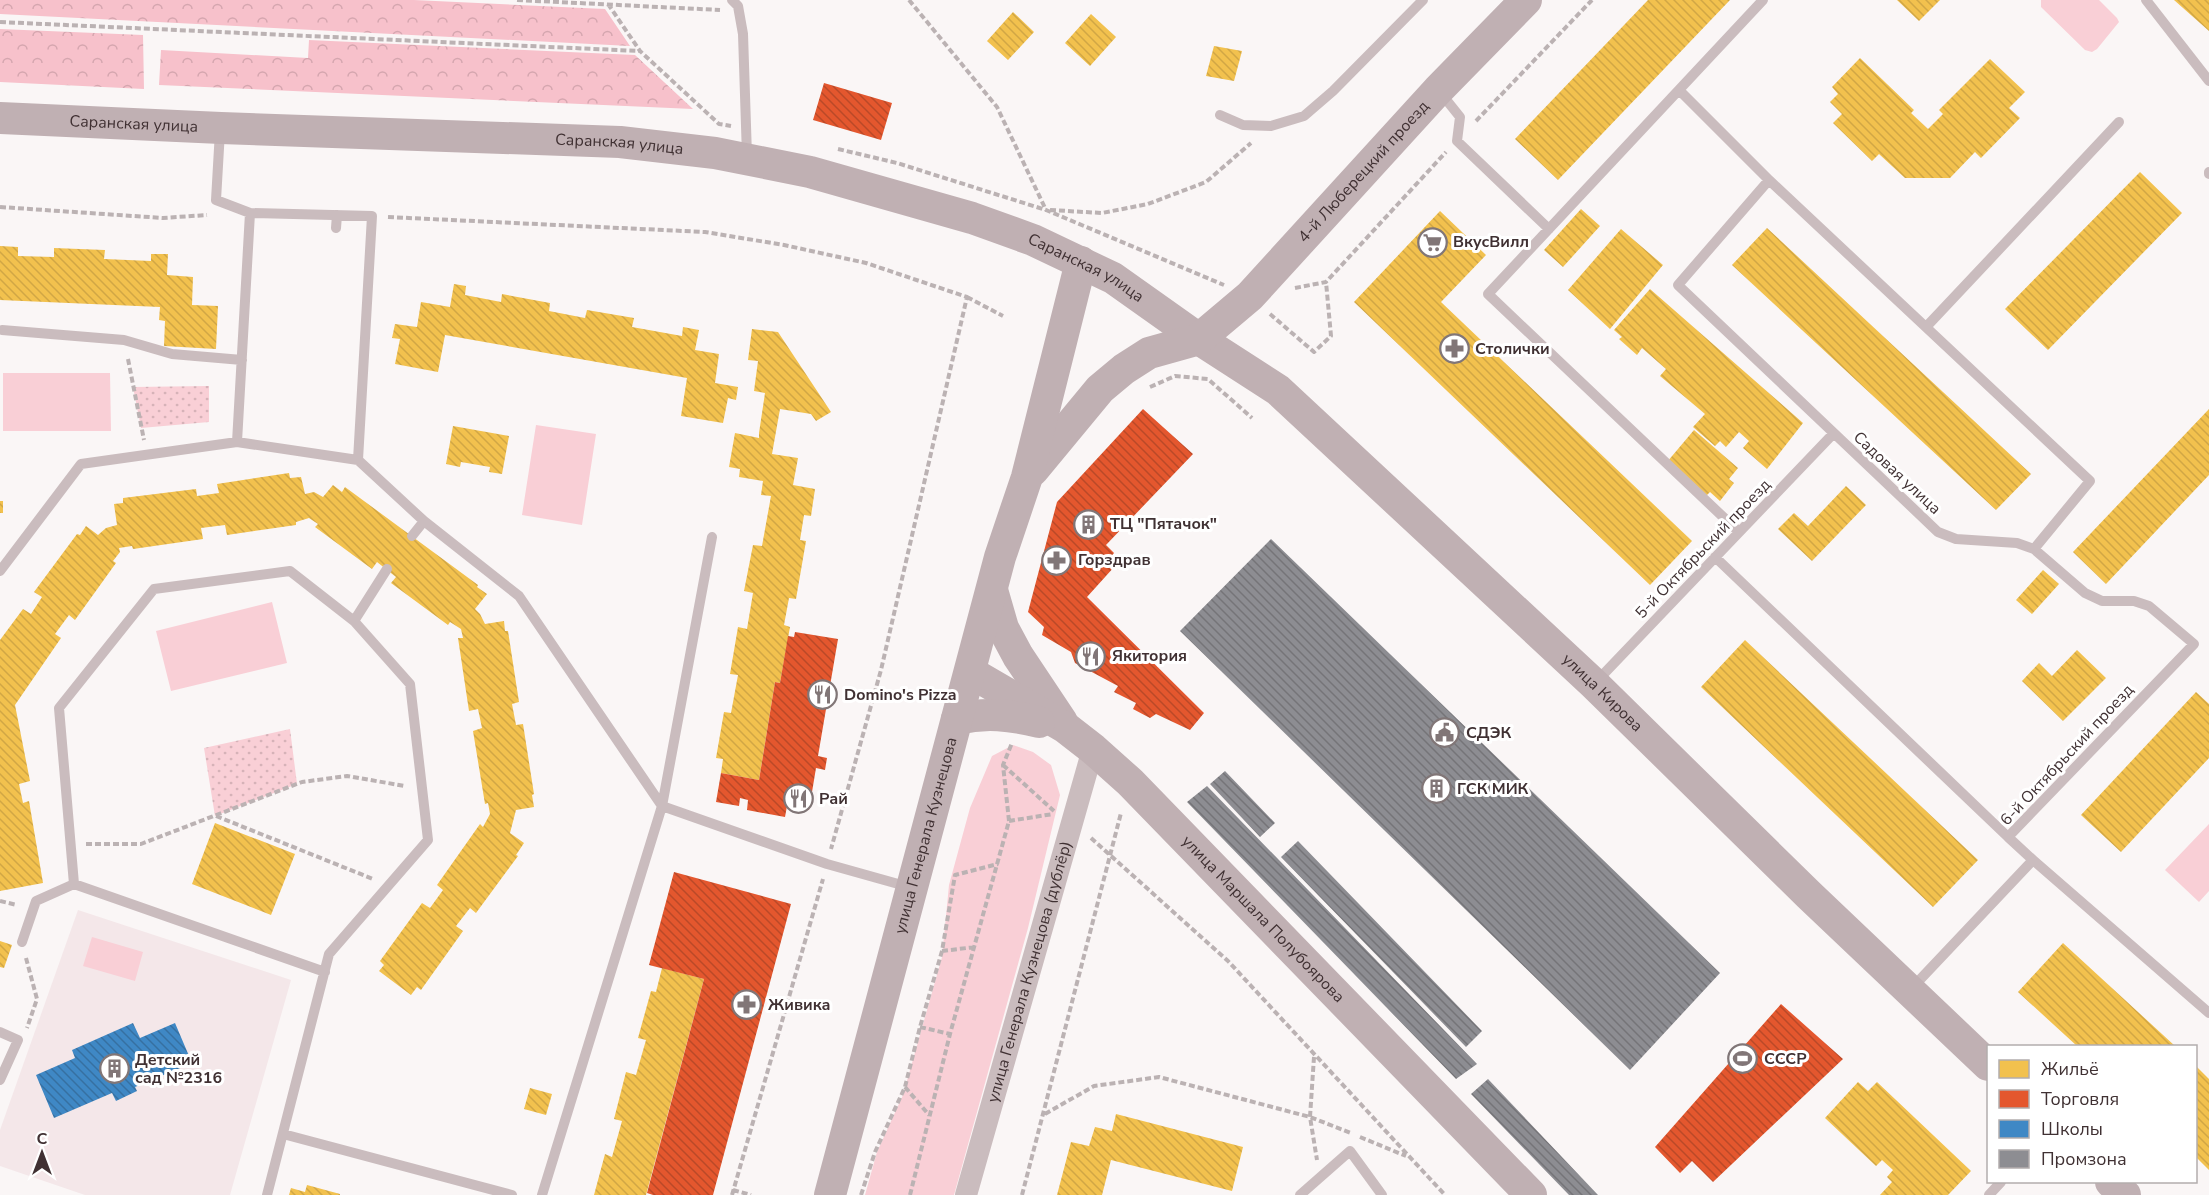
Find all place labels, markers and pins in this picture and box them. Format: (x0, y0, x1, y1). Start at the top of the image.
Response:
supermarket icon: ВкусВилл (1416, 226, 1448, 258)
place label: ВкусВилл (1453, 231, 1529, 253)
pharmacy icon: Столички (1438, 333, 1470, 365)
place label: Столички (1475, 338, 1550, 360)
building icon: ТЦ "Пятачок" (1073, 508, 1105, 540)
place label: ТЦ "Пятачок" (1110, 513, 1217, 535)
pharmacy icon: Горздрав (1041, 544, 1073, 576)
place label: Горздрав (1078, 549, 1151, 571)
restaurant icon: Якитория (1075, 640, 1107, 672)
place label: Якитория (1112, 645, 1187, 667)
restaurant icon: Domino's Pizza (807, 679, 839, 711)
place label: Domino's Pizza (844, 684, 956, 706)
public building icon: СДЭК (1429, 717, 1461, 749)
place label: СДЭК (1466, 722, 1512, 744)
building icon: ГСК МИК (1420, 773, 1452, 805)
place label: ГСК МИК (1457, 778, 1529, 800)
restaurant icon: Рай (782, 783, 814, 815)
place label: Рай (819, 788, 848, 810)
pharmacy icon: Живика (731, 989, 763, 1021)
place label: Живика (768, 994, 831, 1016)
sports icon: СССР (1727, 1043, 1759, 1075)
place label: СССР (1764, 1048, 1807, 1070)
place label: Детский сад №2316 (135, 1049, 222, 1089)
building icon: Детский сад №2316 (98, 1053, 130, 1085)

